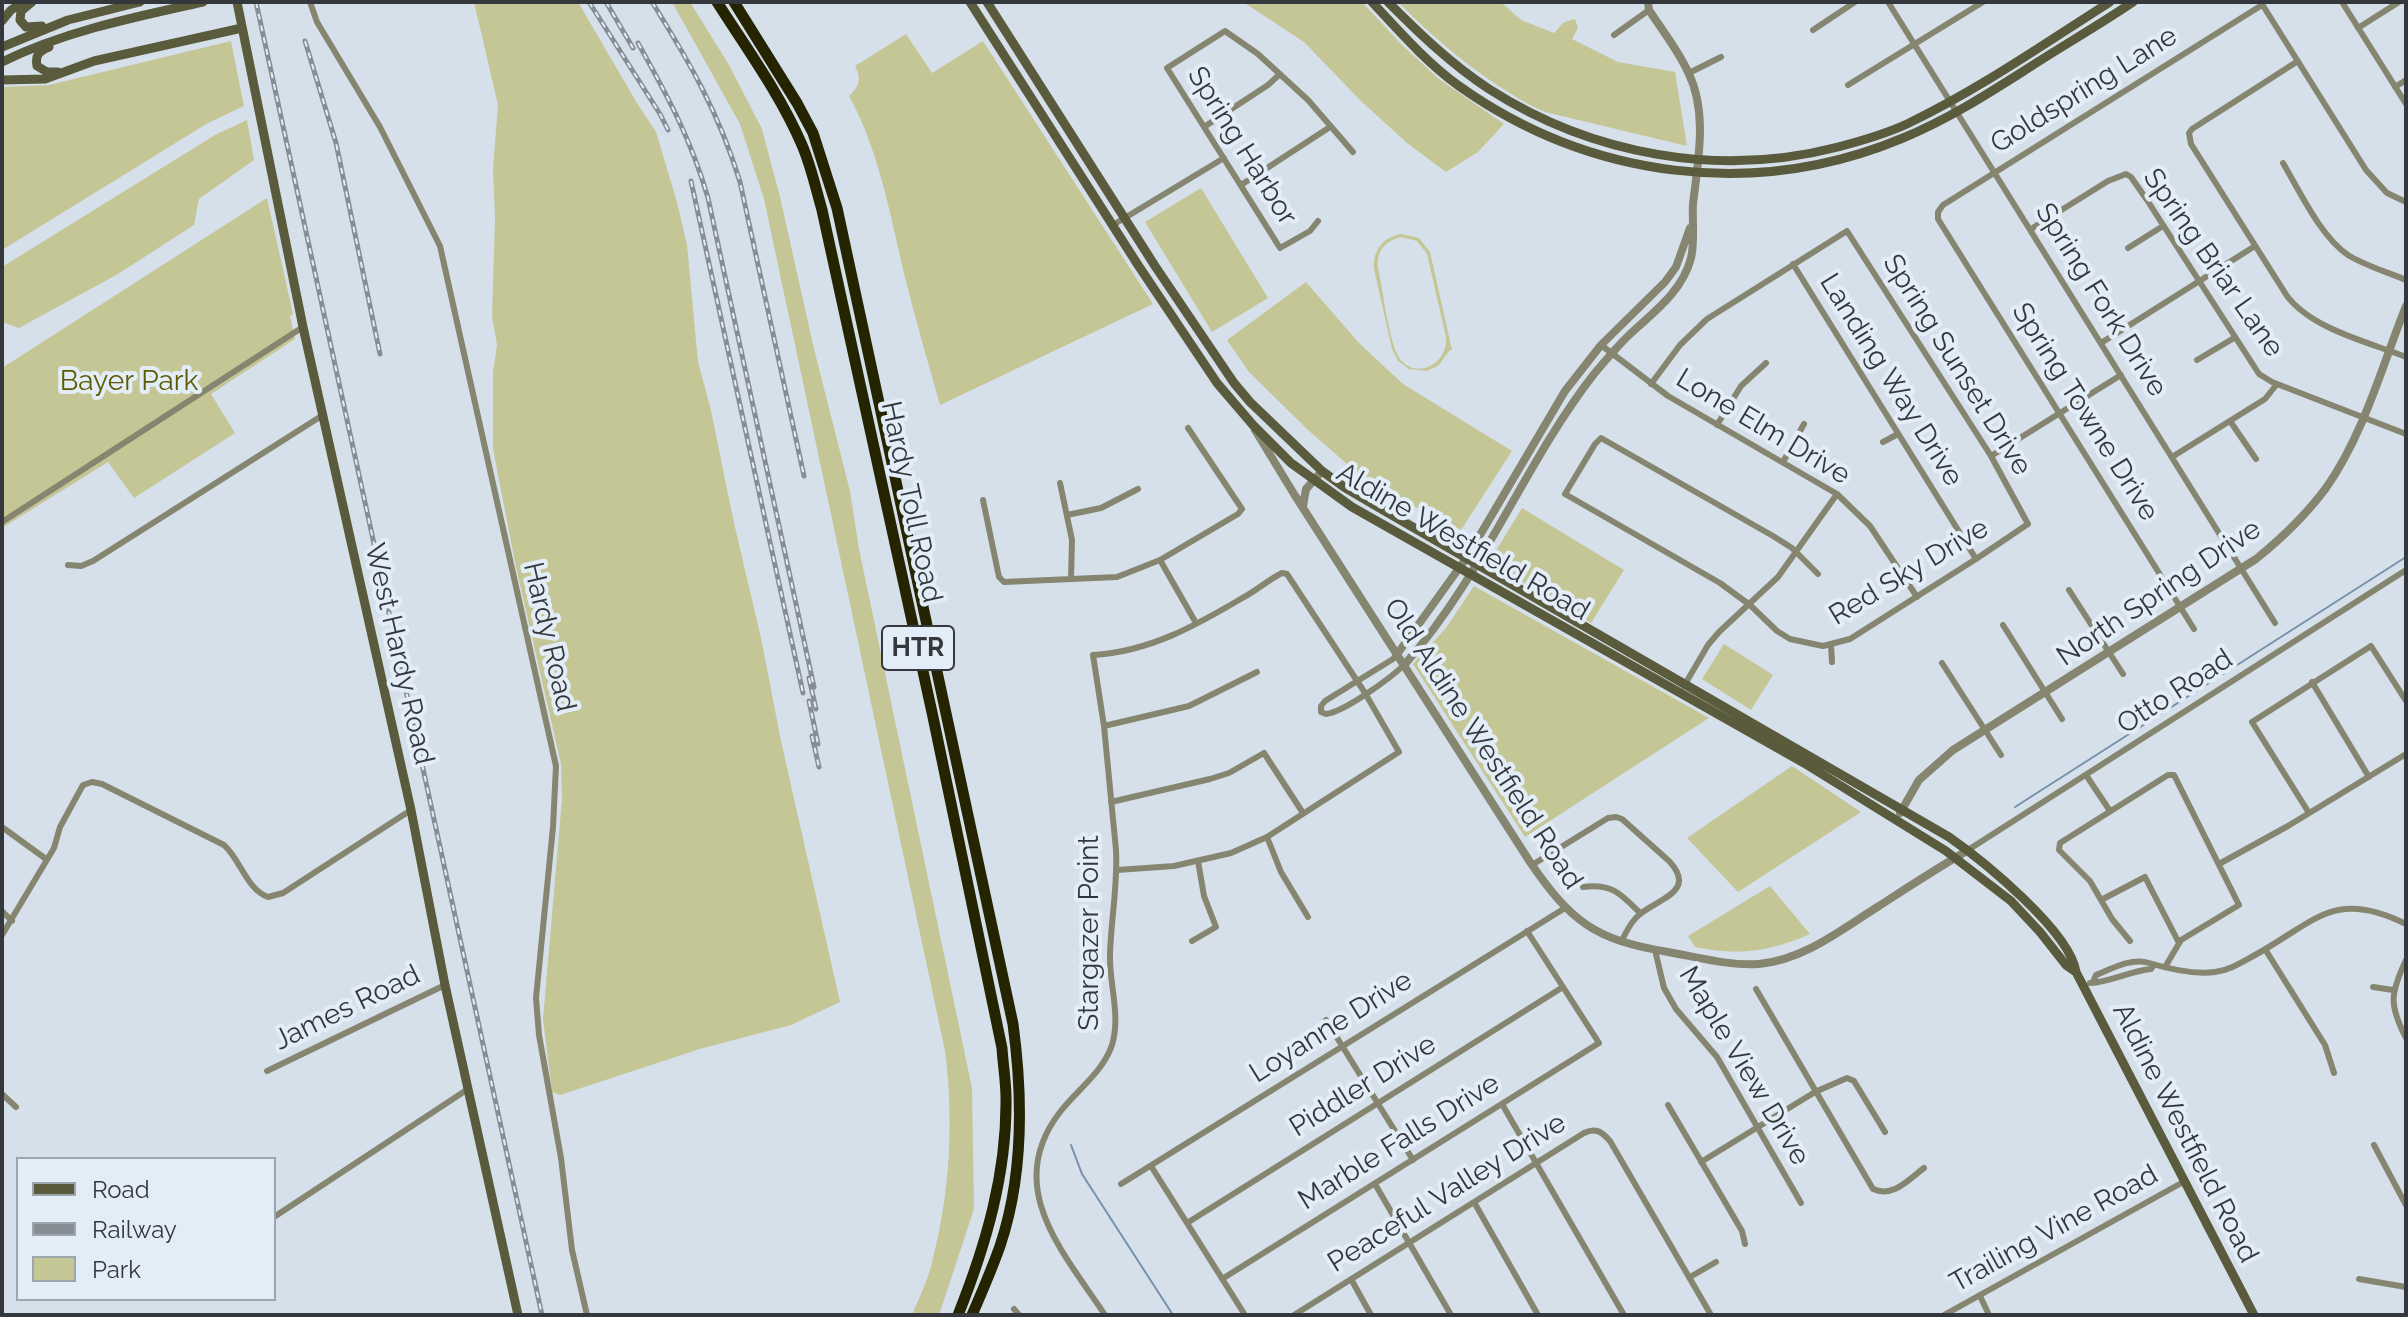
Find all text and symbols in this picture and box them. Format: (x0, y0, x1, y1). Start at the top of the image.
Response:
street label: Goldspring Lane (1985, 19, 2183, 161)
street label: Spring Harbor (1180, 61, 1304, 231)
street label: Spring Briar Lane (2136, 162, 2290, 364)
street label: Spring Fork Drive (2028, 197, 2174, 403)
street label: Spring Sunset Drive (1875, 248, 2039, 482)
street label: Landing Way Drive (1812, 268, 1970, 492)
street label: Spring Towne Drive (2004, 297, 2166, 527)
street label: Lone Elm Drive (1670, 362, 1856, 492)
park label: Bayer Park (60, 365, 198, 399)
street label: Hardy Toll Road (873, 398, 949, 606)
street label: Aldine Westfield Road (1330, 456, 1596, 628)
street label: Red Sky Drive (1823, 511, 1995, 633)
street label: North Spring Drive (2051, 512, 2267, 674)
street label: West Hardy Road (357, 540, 441, 768)
street label: Hardy Road (516, 559, 582, 715)
street label: Old Aldine Westfield Road (1376, 592, 1590, 896)
road number: HTR (882, 626, 954, 670)
street label: Otto Road (2111, 642, 2239, 742)
street label: Stargazer Point (1073, 835, 1107, 1031)
street label: James Road (268, 958, 426, 1058)
street label: Maple View Drive (1671, 960, 1817, 1172)
street label: Loyanne Drive (1244, 964, 1418, 1090)
street label: Aldine Westfield Road (2105, 998, 2265, 1268)
street label: Piddler Drive (1284, 1028, 1442, 1144)
street label: Marble Falls Drive (1292, 1067, 1506, 1217)
street label: Peaceful Valley Drive (1322, 1106, 1572, 1280)
legend (16, 1157, 276, 1301)
street label: Trailing Vine Road (1944, 1158, 2164, 1300)
text: Road (92, 1175, 150, 1204)
text: Railway (92, 1215, 177, 1244)
text: Park (92, 1255, 141, 1284)

